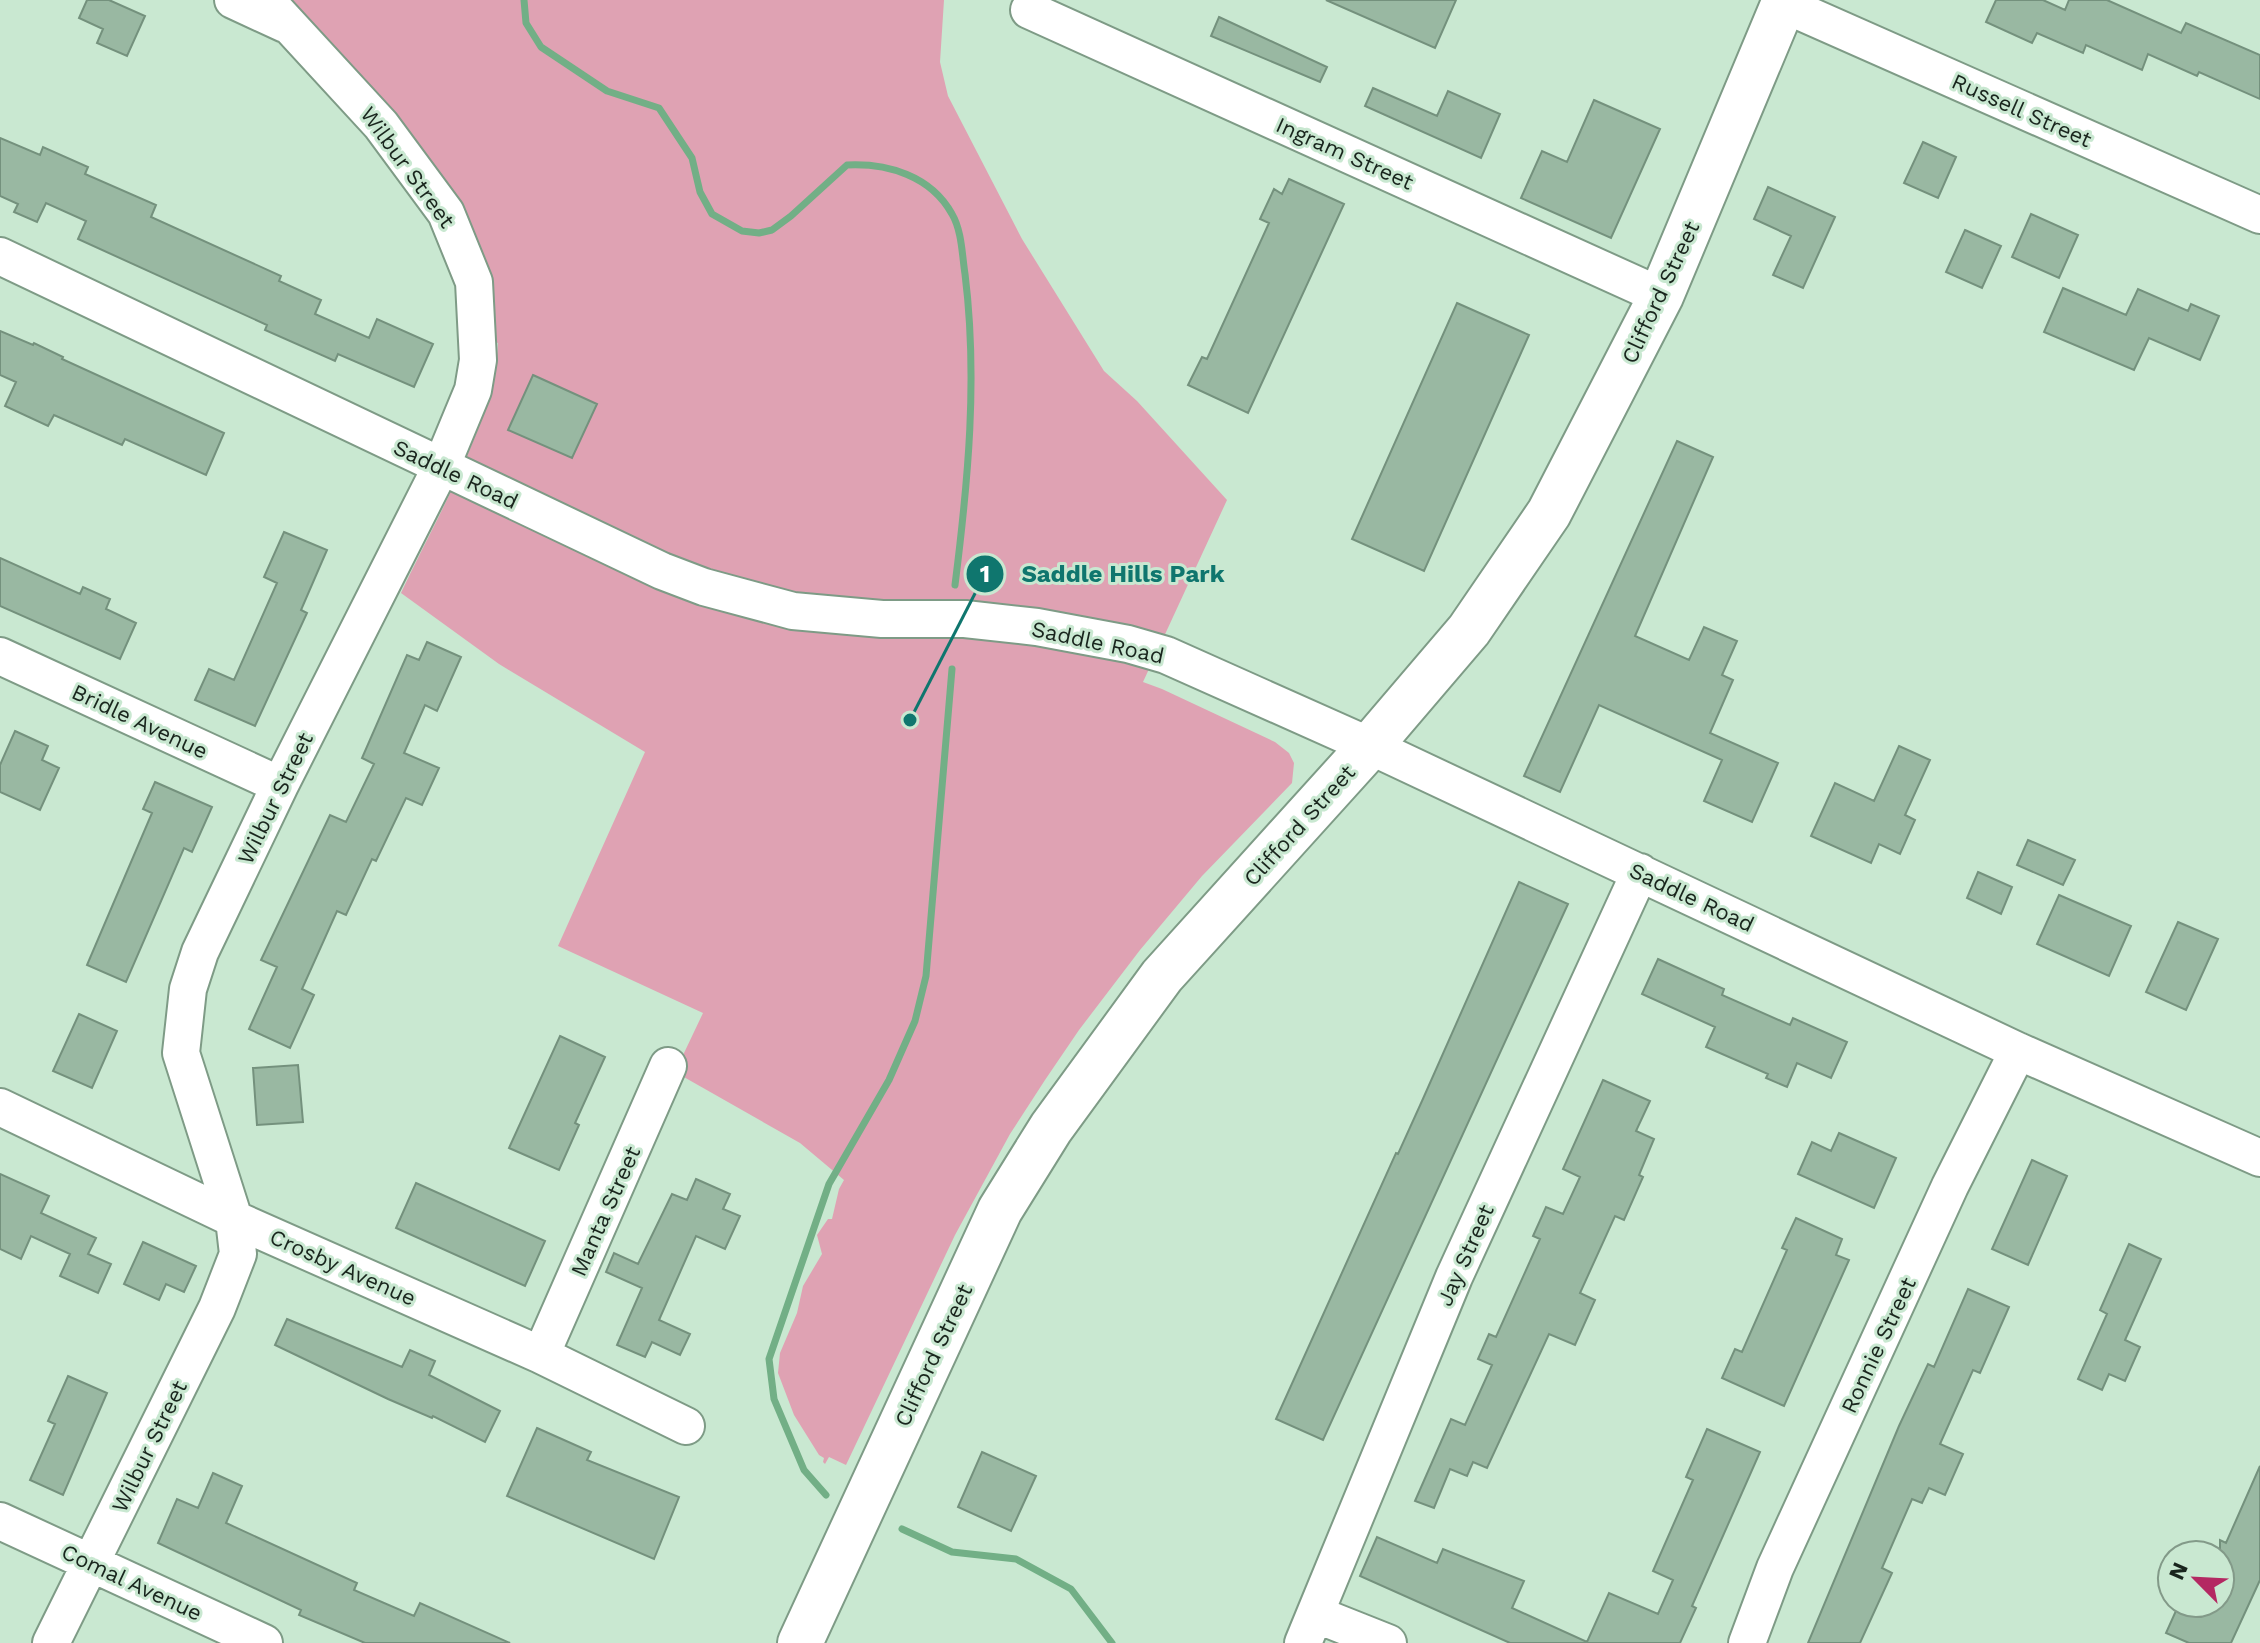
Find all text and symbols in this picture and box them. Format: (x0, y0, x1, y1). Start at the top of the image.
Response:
street label: Russell Street (1948, 68, 2096, 152)
street label: Wilbur Street (355, 102, 460, 233)
street label: Ingram Street (1272, 112, 1417, 195)
street label: Clifford Street (1617, 217, 1704, 367)
street label: Saddle Road (390, 435, 522, 514)
callout: Saddle Hills Park (965, 550, 1240, 598)
text: 1 (980, 560, 990, 588)
text: Saddle Hills Park (1021, 560, 1225, 588)
street label: Saddle Road (1029, 616, 1166, 669)
street label: Bridle Avenue (68, 679, 212, 764)
street label: Wilbur Street (233, 728, 318, 868)
street label: Clifford Street (1239, 760, 1360, 891)
street label: Saddle Road (1626, 858, 1758, 937)
street label: Manta Street (566, 1142, 645, 1280)
street label: Jay Street (1432, 1201, 1499, 1310)
street label: Crosby Avenue (266, 1224, 420, 1311)
street label: Ronnie Street (1836, 1273, 1921, 1417)
street label: Clifford Street (890, 1280, 977, 1430)
street label: Wilbur Street (107, 1376, 192, 1516)
street label: Comal Avenue (58, 1539, 206, 1626)
north arrow (2156, 1539, 2236, 1619)
text: N (2163, 1559, 2193, 1584)

